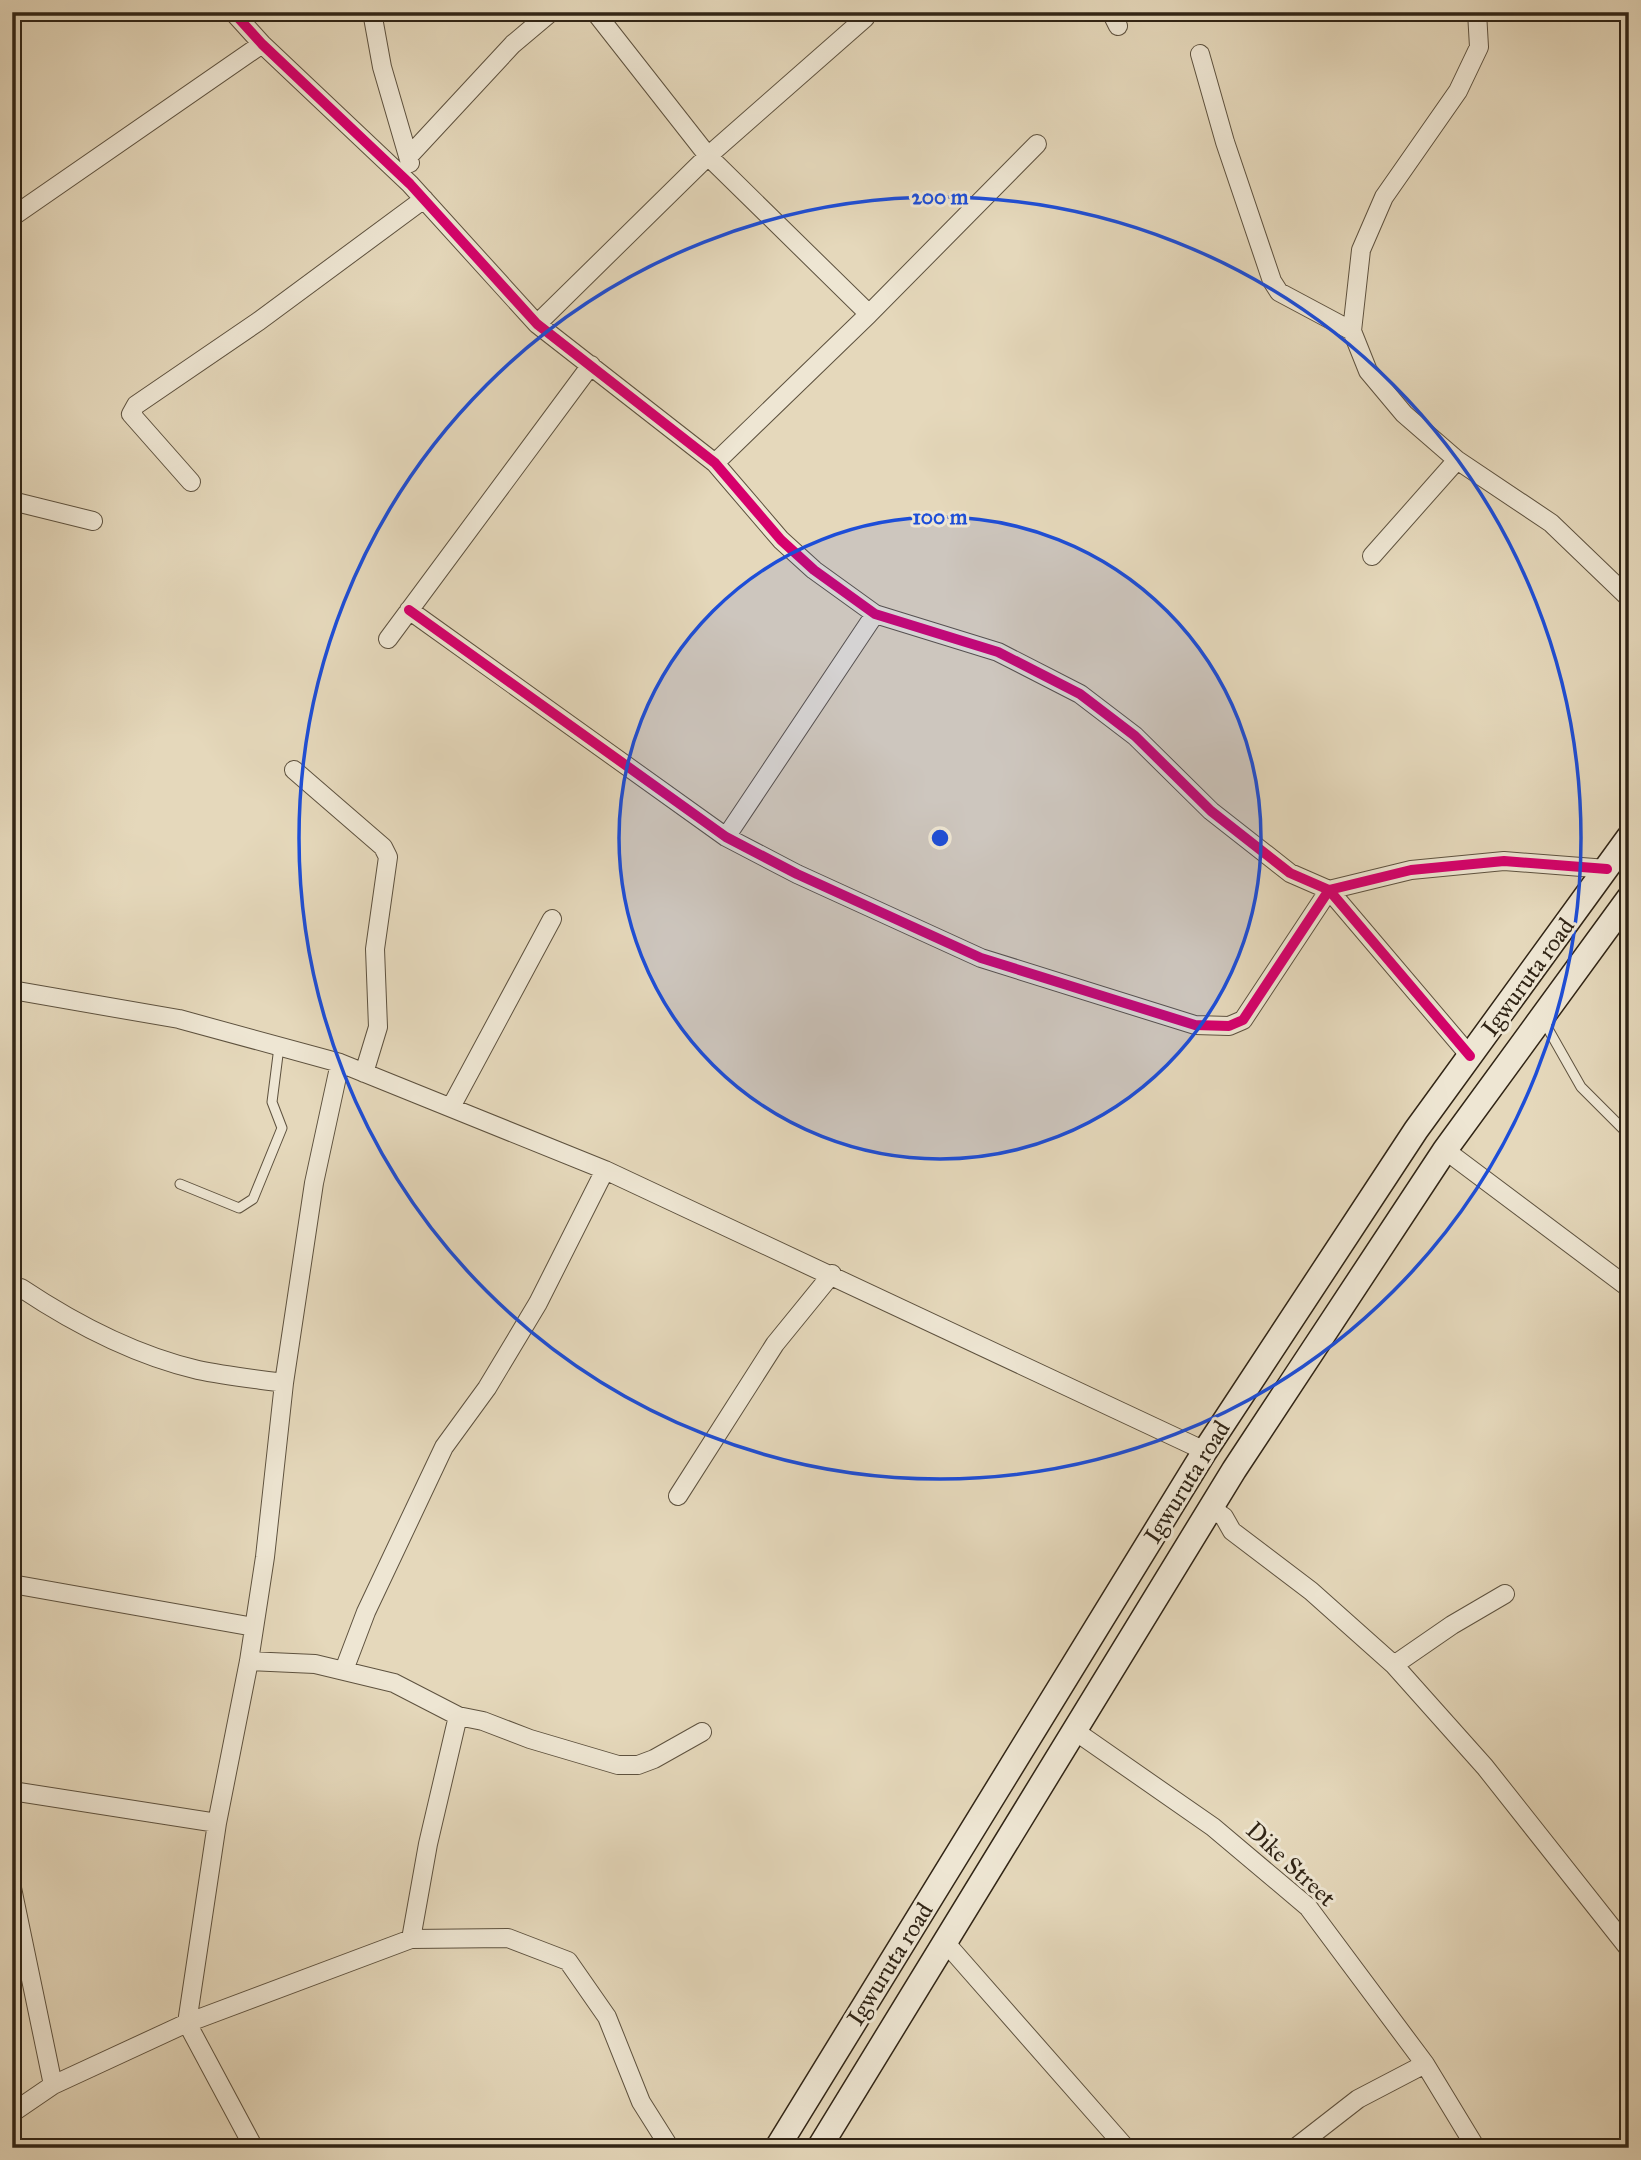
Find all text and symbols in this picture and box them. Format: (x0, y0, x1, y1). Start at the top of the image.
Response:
text: 200 m (912, 184, 969, 210)
text: 100 m (913, 504, 968, 530)
centre of rings (928, 826, 952, 850)
street label: Igwuruta road (1475, 912, 1581, 1042)
street label: Igwuruta road (1137, 1415, 1237, 1549)
street label: Dike Street (1240, 1815, 1342, 1913)
street label: Igwuruta road (840, 1897, 940, 2031)

